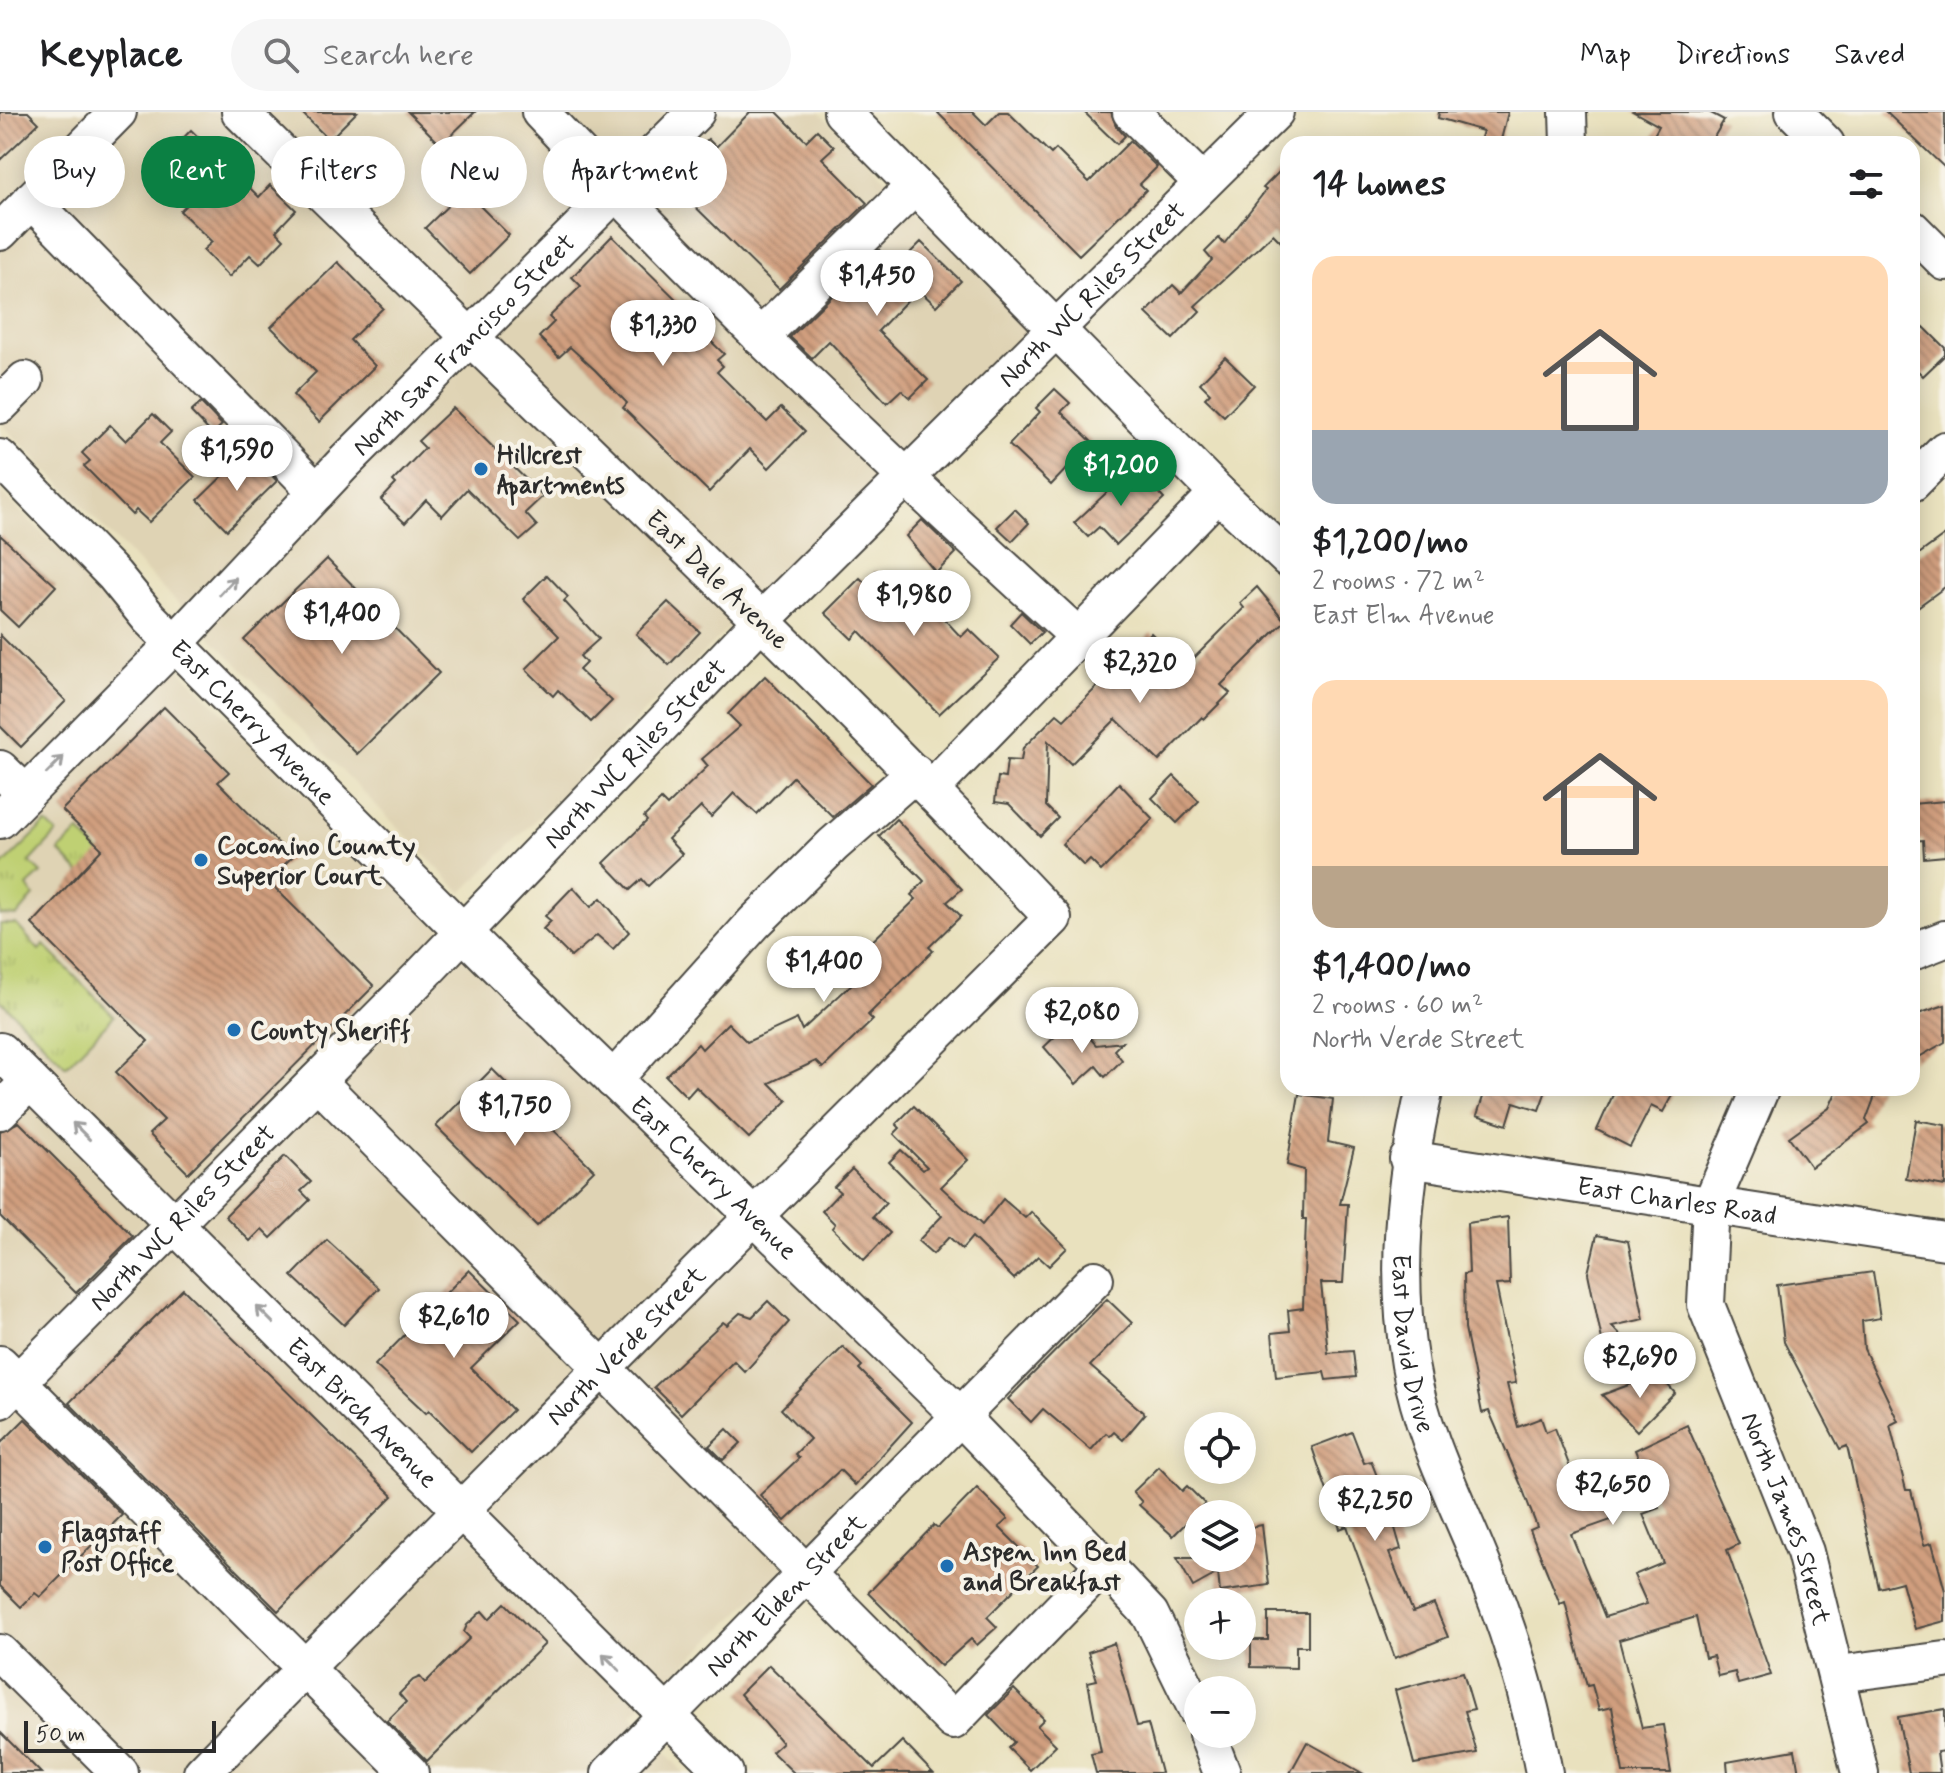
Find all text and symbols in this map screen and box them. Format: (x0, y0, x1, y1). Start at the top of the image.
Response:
search box (231, 19, 791, 91)
text: Keyplace (40, 31, 183, 80)
icon: search (259, 33, 303, 77)
text: Search here (323, 36, 474, 75)
text: Map (1580, 37, 1631, 74)
text: Directions (1675, 37, 1790, 74)
text: Saved (1834, 37, 1905, 74)
chip: Buy (24, 136, 125, 208)
chip: Rent (141, 136, 255, 208)
chip: Filters (271, 136, 405, 208)
chip: New (421, 136, 527, 208)
chip: Apartment (543, 136, 727, 208)
text: 14 homes (1312, 162, 1446, 207)
icon: filters (1844, 162, 1888, 206)
street label: North WC Riles Street (992, 195, 1194, 396)
street label: North San Francisco Street (345, 227, 584, 464)
pin: $1,450 (812, 250, 942, 318)
text: $1,450 (838, 259, 916, 293)
pin: $1,330 (598, 300, 728, 368)
icon: home (1528, 308, 1672, 452)
text: $1,330 (629, 309, 697, 343)
pin: $1,590 (172, 425, 302, 493)
text: $1,590 (200, 434, 274, 468)
place label: Hillcrest Apartments (497, 439, 625, 506)
pin: $1,200 (1056, 440, 1186, 508)
text: $1,200 (1083, 449, 1159, 483)
marker: Hillcrest Apartments (472, 460, 490, 478)
street label: East Dale Avenue (637, 503, 796, 658)
text: $1,200/mo (1312, 520, 1468, 565)
text: 2 rooms · 72 m² (1312, 565, 1485, 599)
pin: $1,980 (849, 570, 979, 638)
one-way arrow (219, 576, 238, 596)
text: $1,980 (876, 579, 952, 613)
pin: $1,400 (277, 588, 407, 656)
text: $1,400 (303, 597, 381, 631)
text: East Elm Avenue (1312, 599, 1494, 633)
street label: East Cherry Avenue (161, 633, 342, 814)
pin: $2,320 (1075, 637, 1205, 705)
text: $2,320 (1103, 646, 1177, 680)
street label: North WC Riles Street (537, 652, 735, 857)
icon: home (1528, 732, 1672, 876)
one-way arrow (45, 756, 64, 775)
place label: Coconino County Superior Court (217, 830, 415, 894)
marker: Coconino County Superior Court (192, 851, 210, 869)
pin: $1,400 (759, 936, 889, 1004)
text: $1,400/mo (1312, 944, 1471, 989)
text: $1,400 (785, 945, 863, 979)
pin: $2,080 (1017, 987, 1147, 1055)
text: 2 rooms · 60 m² (1312, 989, 1483, 1023)
text: $2,080 (1043, 996, 1121, 1030)
place label: County Sheriff (250, 1015, 411, 1049)
marker: County Sheriff (225, 1021, 243, 1039)
text: North Verde Street (1312, 1023, 1524, 1057)
pin: $1,750 (450, 1080, 580, 1148)
text: $1,750 (478, 1089, 552, 1123)
street label: East Cherry Avenue (621, 1090, 804, 1268)
street label: North WC Riles Street (83, 1117, 284, 1319)
one-way arrow (72, 1122, 91, 1141)
street label: East Charles Road (1574, 1170, 1779, 1234)
street label: East David Drive (1383, 1254, 1442, 1438)
street label: North Verde Street (540, 1259, 714, 1434)
pin: $2,610 (389, 1292, 519, 1360)
text: $2,610 (418, 1301, 490, 1335)
one-way arrow (256, 1306, 275, 1325)
street label: East Birch Avenue (278, 1331, 444, 1496)
pin: $2,690 (1575, 1332, 1705, 1400)
text: $2,690 (1602, 1341, 1678, 1375)
street label: North James Street (1732, 1408, 1838, 1629)
map controls (1184, 1412, 1256, 1748)
button: locate (1184, 1412, 1256, 1484)
pin: $2,650 (1548, 1459, 1678, 1527)
text: $2,650 (1574, 1468, 1652, 1502)
pin: $2,250 (1310, 1475, 1440, 1543)
text: $2,250 (1337, 1484, 1413, 1518)
button: layers (1184, 1500, 1256, 1572)
street label: North Elden Street (699, 1507, 874, 1685)
place label: Flagstaff Post Office (61, 1517, 175, 1581)
place label: Aspen Inn Bed and Breakfast (963, 1536, 1127, 1600)
marker: Flagstaff Post Office (36, 1538, 54, 1556)
marker: Aspen Inn Bed and Breakfast (938, 1557, 956, 1575)
button: + (1184, 1588, 1256, 1660)
one-way arrow (602, 1653, 621, 1672)
button: − (1184, 1676, 1256, 1748)
scale bar (24, 1717, 216, 1753)
text: 50 m (36, 1721, 85, 1749)

